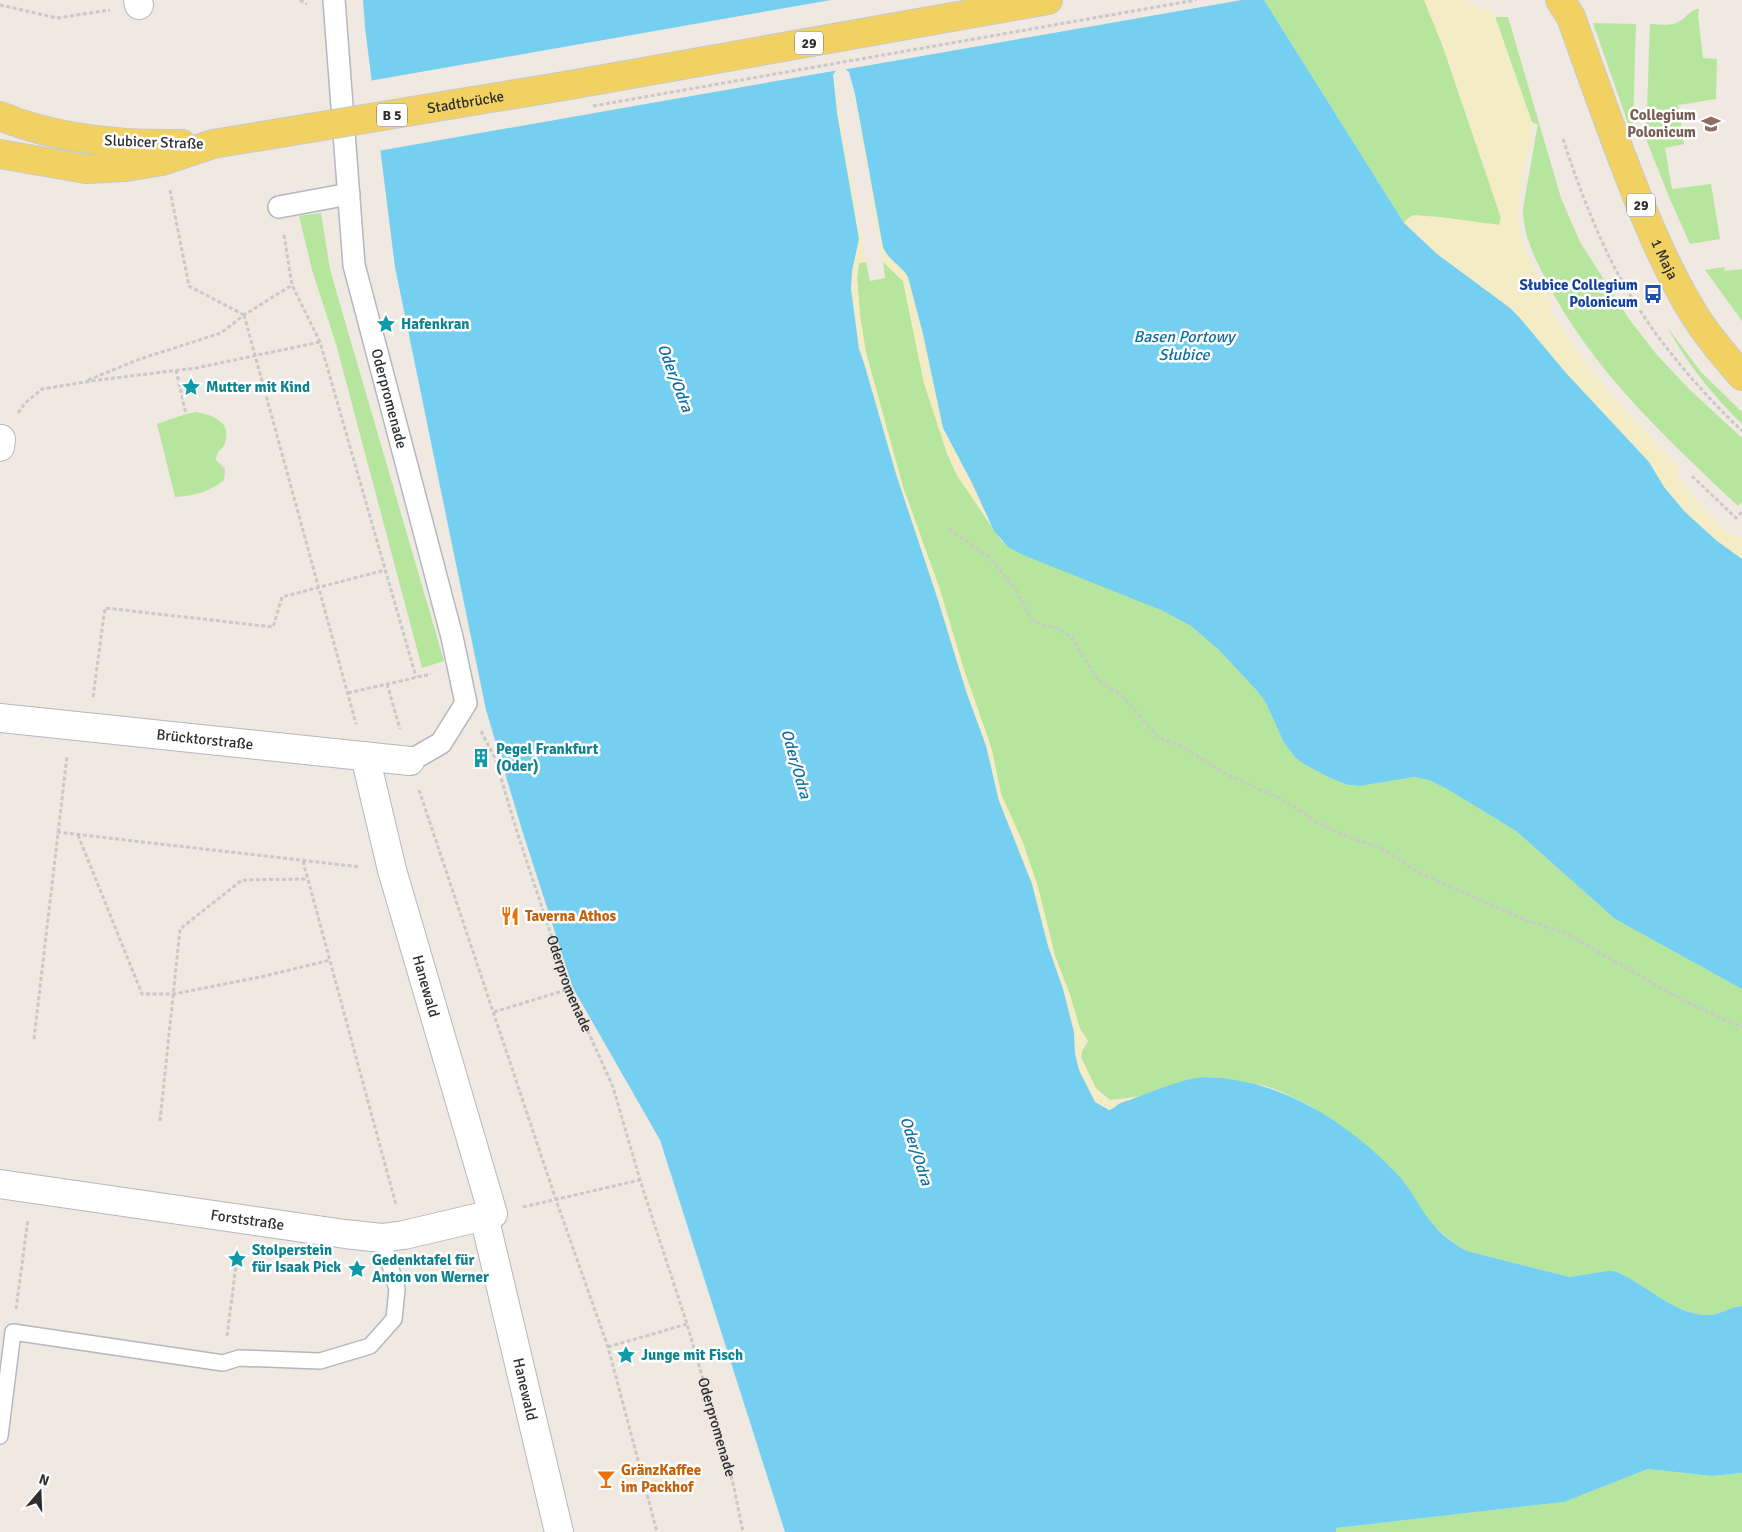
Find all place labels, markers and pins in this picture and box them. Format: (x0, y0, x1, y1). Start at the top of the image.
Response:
place label: Collegium Polonicum (1627, 106, 1696, 141)
school or university icon: Collegium Polonicum (1700, 113, 1722, 135)
place label: Słubice Collegium Polonicum (1519, 276, 1638, 311)
bus stop icon: Słubice Collegium Polonicum (1642, 283, 1664, 305)
place icon: Hafenkran (375, 313, 397, 335)
place label: Hafenkran (401, 315, 470, 333)
place icon: Mutter mit Kind (180, 376, 202, 398)
place label: Mutter mit Kind (206, 378, 310, 396)
place label: Pegel Frankfurt (Oder) (496, 740, 599, 775)
building icon: Pegel Frankfurt (Oder) (470, 747, 492, 769)
restaurant icon: Taverna Athos (499, 905, 521, 927)
place label: Taverna Athos (525, 907, 617, 925)
place label: Stolperstein für Isaak Pick (251, 1241, 341, 1276)
place icon: Stolperstein für Isaak Pick (226, 1248, 248, 1270)
place label: Gedenktafel für Anton von Werner (372, 1251, 489, 1286)
place icon: Gedenktafel für Anton von Werner (346, 1258, 368, 1280)
place icon: Junge mit Fisch (615, 1344, 637, 1366)
place label: Junge mit Fisch (641, 1346, 743, 1364)
place label: GränzKaffee im Packhof (621, 1461, 701, 1496)
bar icon: GränzKaffee im Packhof (595, 1468, 617, 1490)

